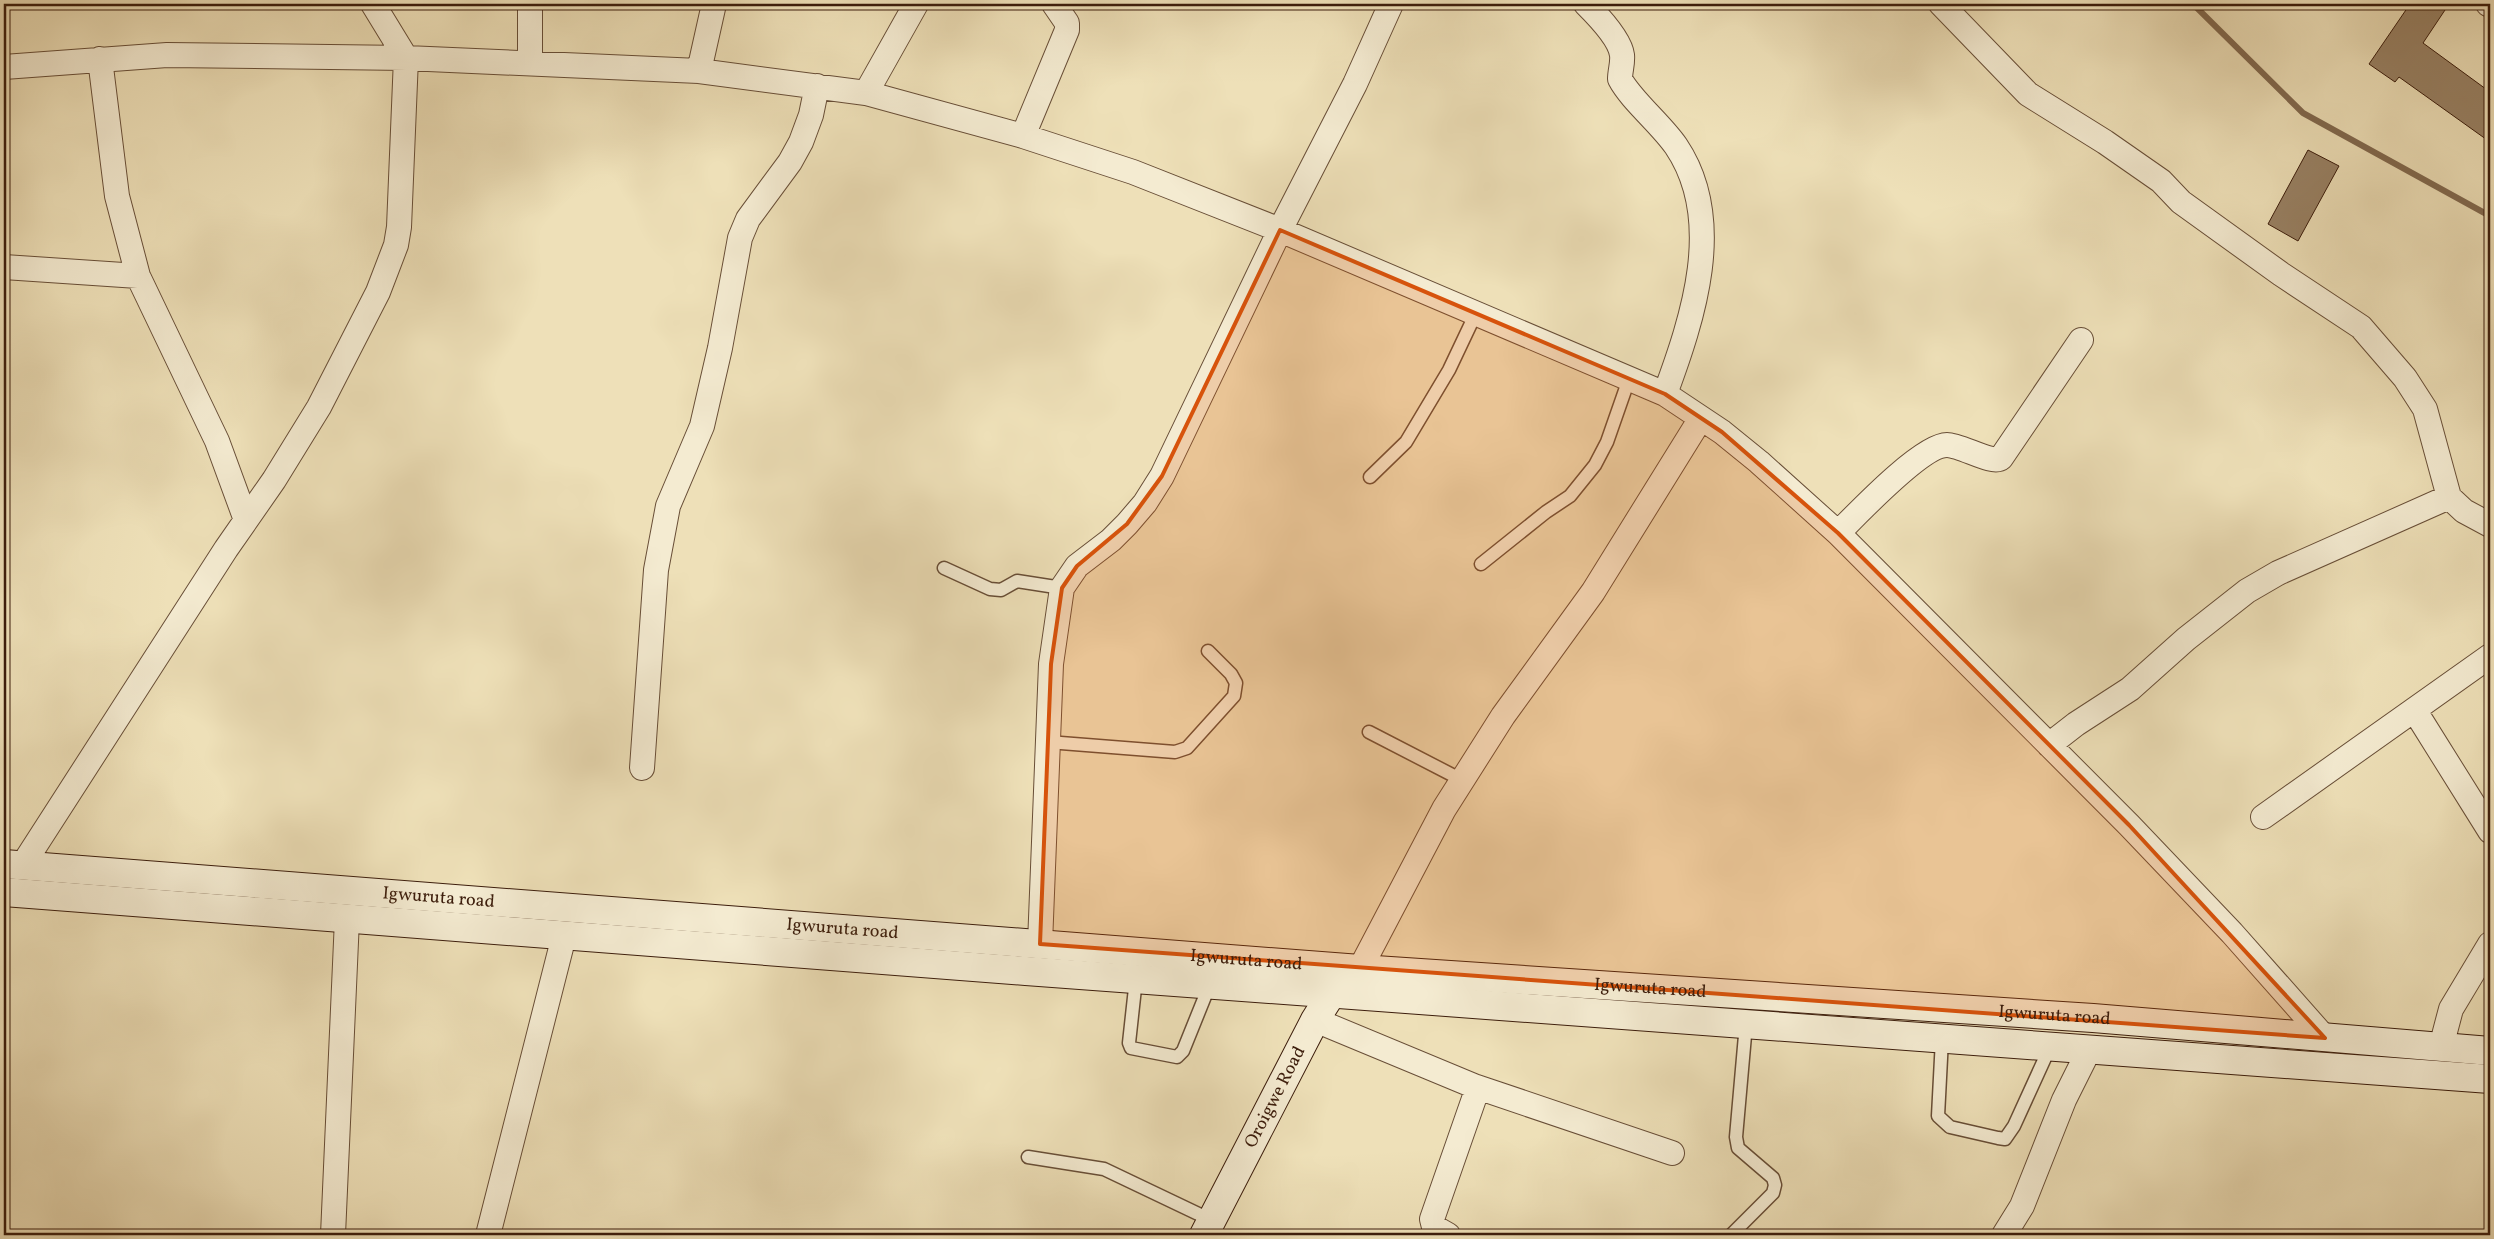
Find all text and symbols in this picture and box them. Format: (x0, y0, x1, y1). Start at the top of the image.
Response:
street label: Igwuruta road (382, 881, 496, 914)
street label: Igwuruta road (785, 912, 900, 946)
street label: Igwuruta road (1189, 943, 1303, 977)
street label: Igwuruta road (1593, 972, 1707, 1005)
street label: Igwuruta road (1997, 999, 2112, 1032)
street label: Oroigwe Road (1238, 1042, 1312, 1153)

